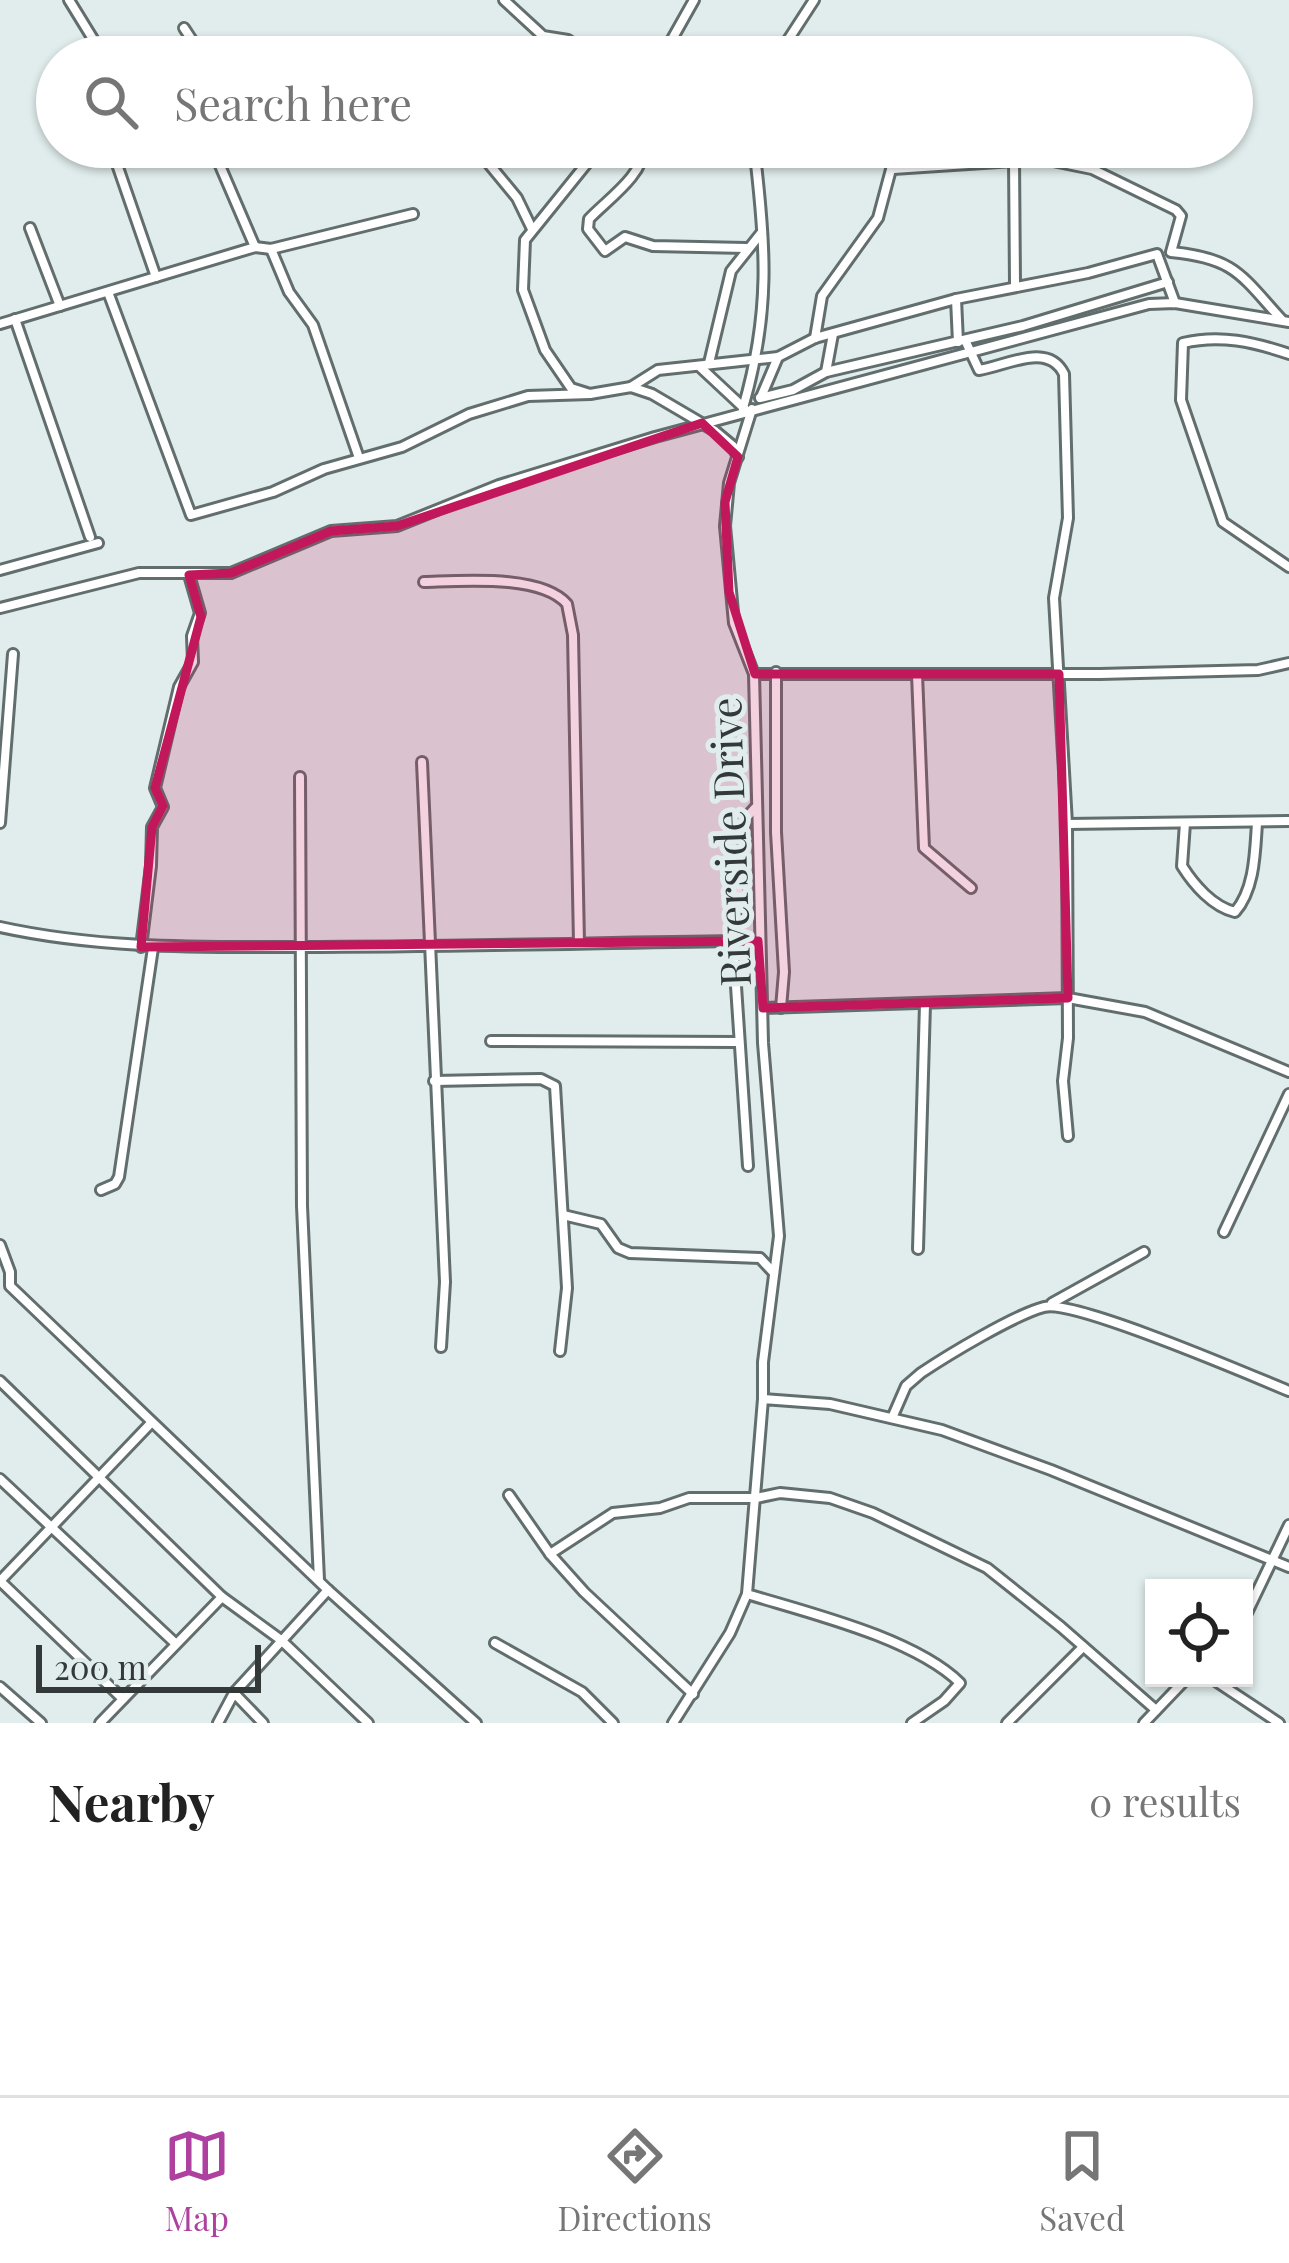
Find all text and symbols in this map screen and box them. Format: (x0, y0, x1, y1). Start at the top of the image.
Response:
search box (36, 36, 1253, 168)
icon: search (78, 69, 144, 135)
text: Search here (174, 72, 412, 132)
street label: Riverside Drive (696, 696, 762, 988)
map controls (1145, 1579, 1253, 1687)
button: locate (1145, 1579, 1253, 1687)
scale bar (36, 1639, 261, 1692)
text: 200 m (54, 1644, 147, 1688)
text: Nearby (48, 1767, 214, 1835)
text: 0 results (1089, 1775, 1241, 1827)
tab: Map (164, 2123, 230, 2239)
tab: Directions (557, 2123, 712, 2239)
tab: Saved (1039, 2123, 1125, 2239)

